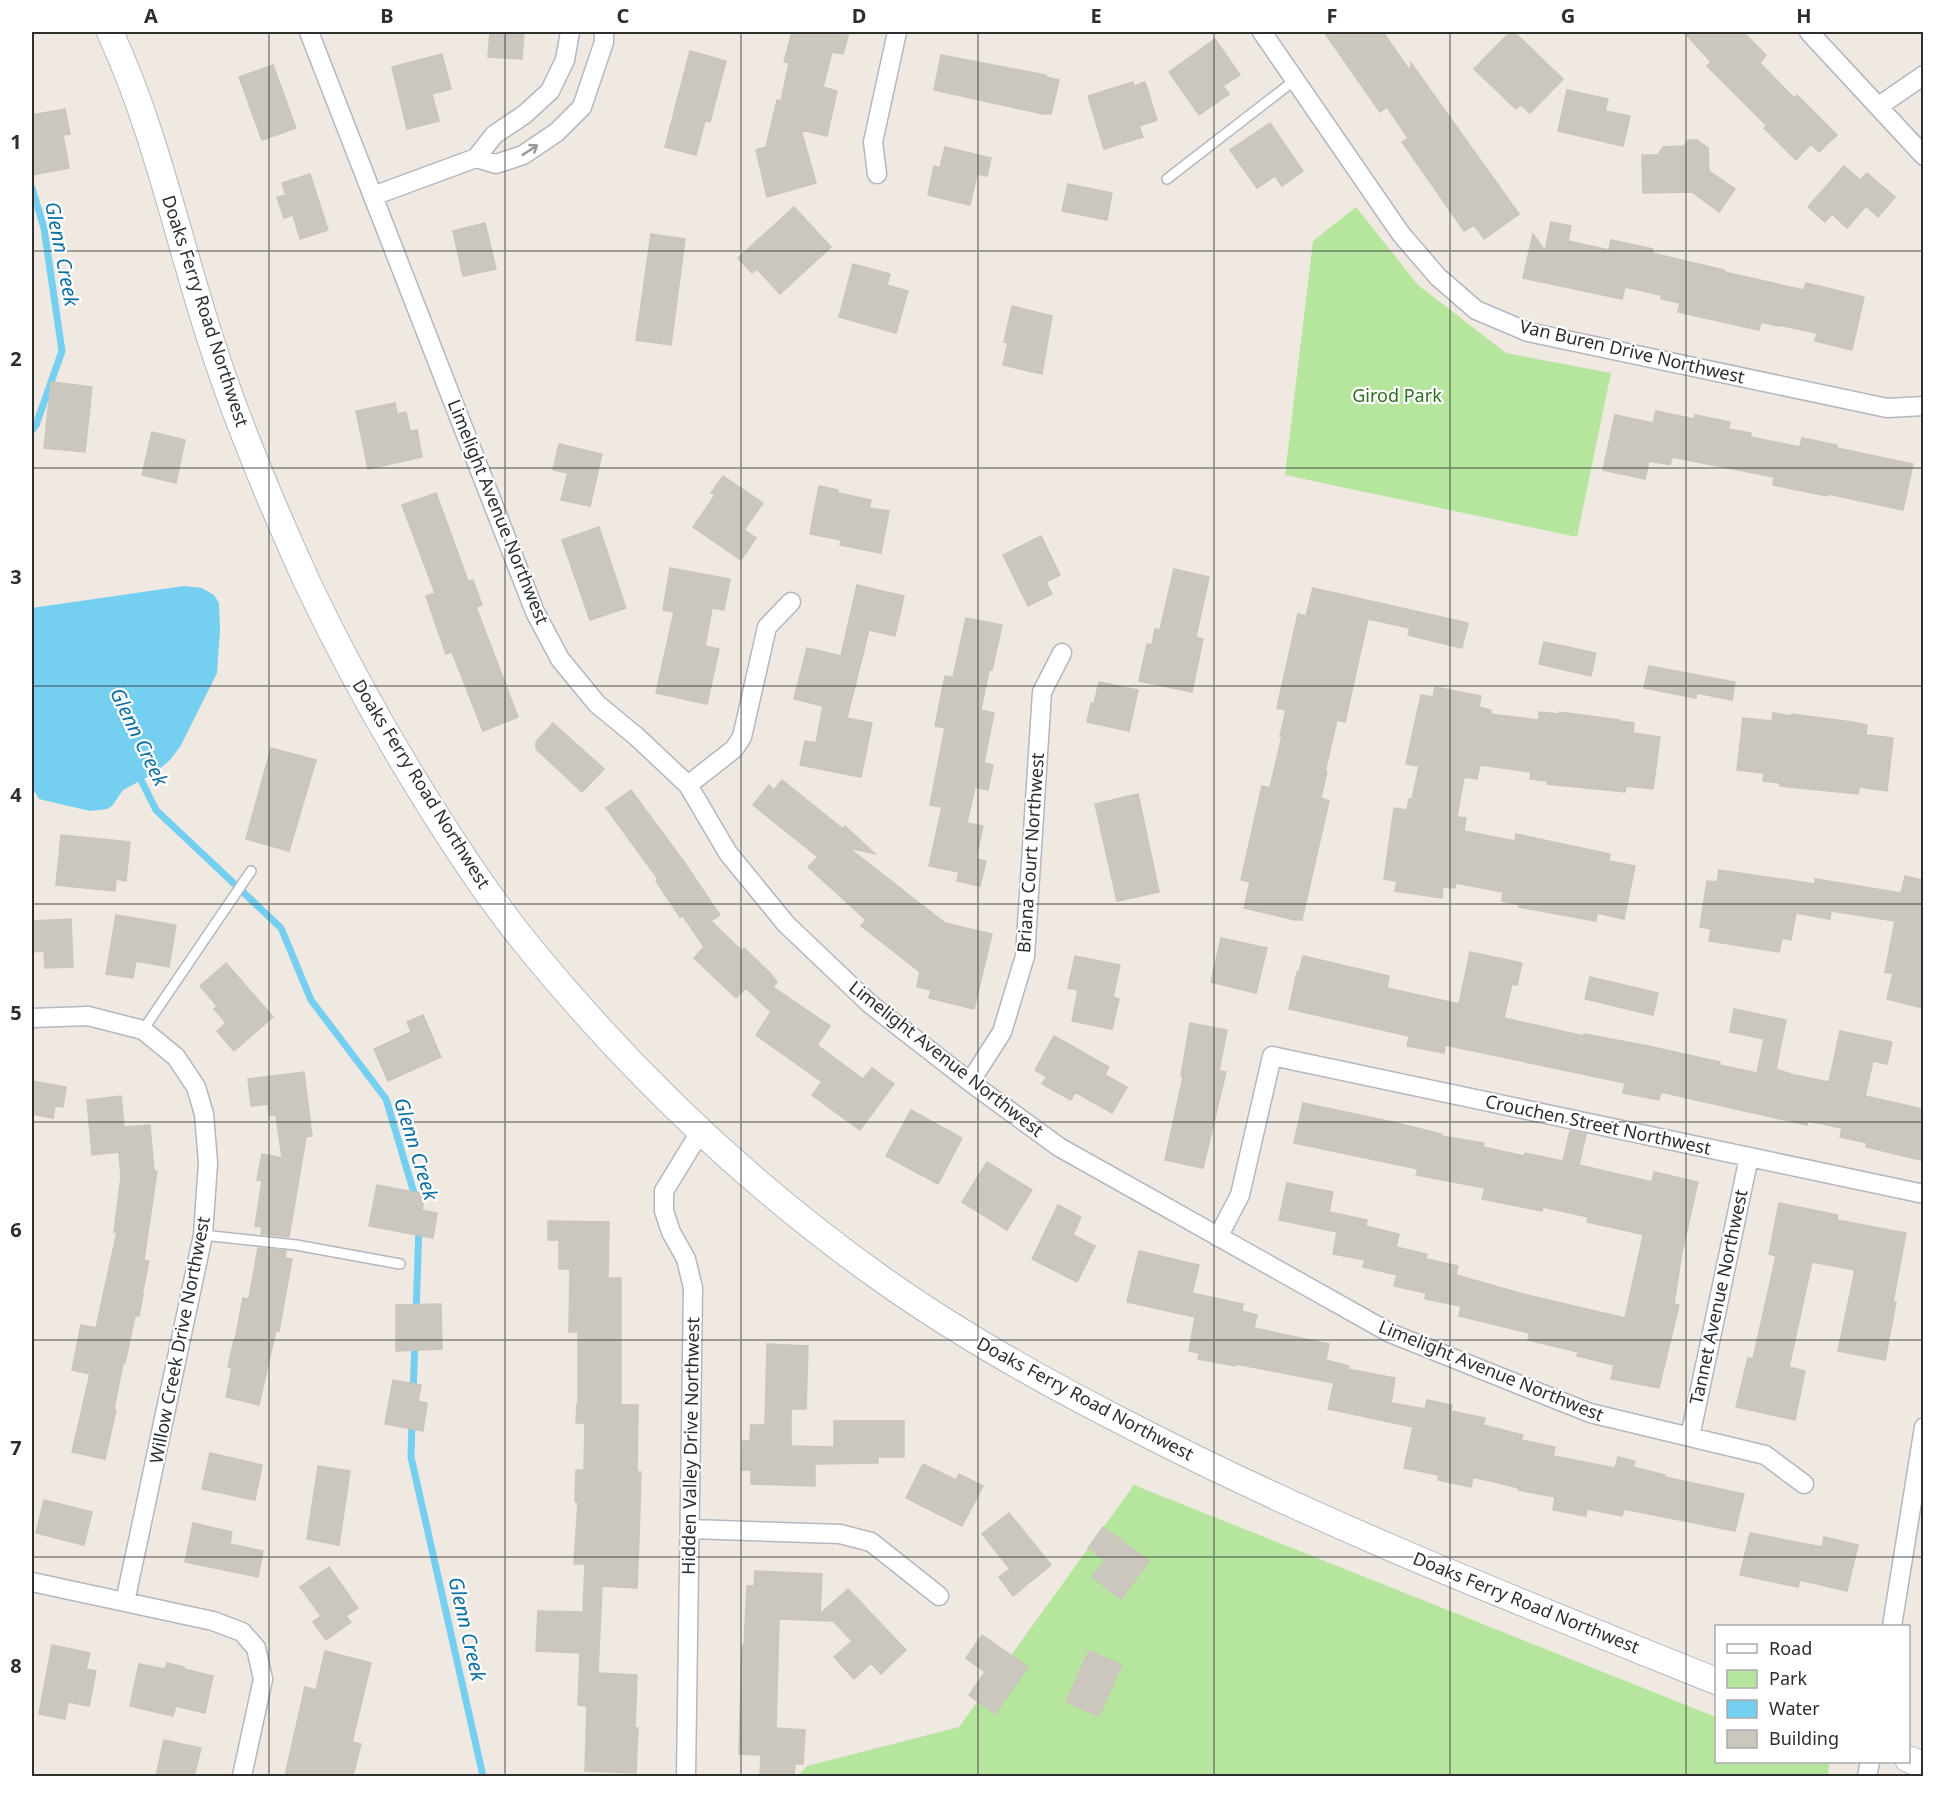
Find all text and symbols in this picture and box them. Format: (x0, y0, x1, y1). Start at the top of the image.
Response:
text: A (144, 2, 158, 29)
text: B (380, 2, 394, 29)
text: C (617, 2, 630, 29)
text: D (852, 2, 866, 29)
text: E (1090, 2, 1102, 29)
text: F (1327, 2, 1337, 29)
text: G (1561, 2, 1575, 29)
text: H (1796, 2, 1812, 29)
text: 1 (10, 128, 22, 155)
one-way arrow (522, 143, 539, 156)
street label: Doaks Ferry Road Northwest (157, 192, 255, 430)
water label: Glenn Creek (39, 199, 86, 310)
street label: Van Buren Drive Northwest (1517, 313, 1748, 389)
text: 2 (10, 345, 22, 372)
park label: Girod Park (1352, 383, 1442, 407)
street label: Limelight Avenue Northwest (443, 396, 555, 628)
text: 3 (10, 563, 22, 590)
street label: Doaks Ferry Road Northwest (347, 674, 496, 893)
water label: Glenn Creek (104, 683, 175, 791)
street label: Briana Court Northwest (1011, 751, 1049, 954)
text: 4 (10, 781, 22, 808)
street label: Limelight Avenue Northwest (844, 975, 1049, 1142)
text: 5 (10, 999, 22, 1026)
street label: Crouchen Street Northwest (1483, 1088, 1714, 1160)
water label: Glenn Creek (388, 1094, 445, 1205)
street label: Tannet Avenue Northwest (1683, 1187, 1753, 1406)
street label: Willow Creek Drive Northwest (143, 1214, 215, 1465)
text: 6 (10, 1216, 22, 1243)
street label: Limelight Avenue Northwest (1375, 1314, 1608, 1426)
street label: Hidden Valley Drive Northwest (676, 1316, 704, 1575)
street label: Doaks Ferry Road Northwest (973, 1331, 1198, 1466)
text: 7 (10, 1434, 22, 1461)
street label: Doaks Ferry Road Northwest (1410, 1546, 1644, 1659)
water label: Glenn Creek (442, 1574, 493, 1685)
legend (1715, 1625, 1910, 1763)
text: Road (1769, 1636, 1812, 1660)
text: 8 (10, 1652, 22, 1679)
text: Park (1769, 1666, 1807, 1690)
text: Water (1769, 1696, 1820, 1720)
text: Building (1769, 1726, 1839, 1750)

